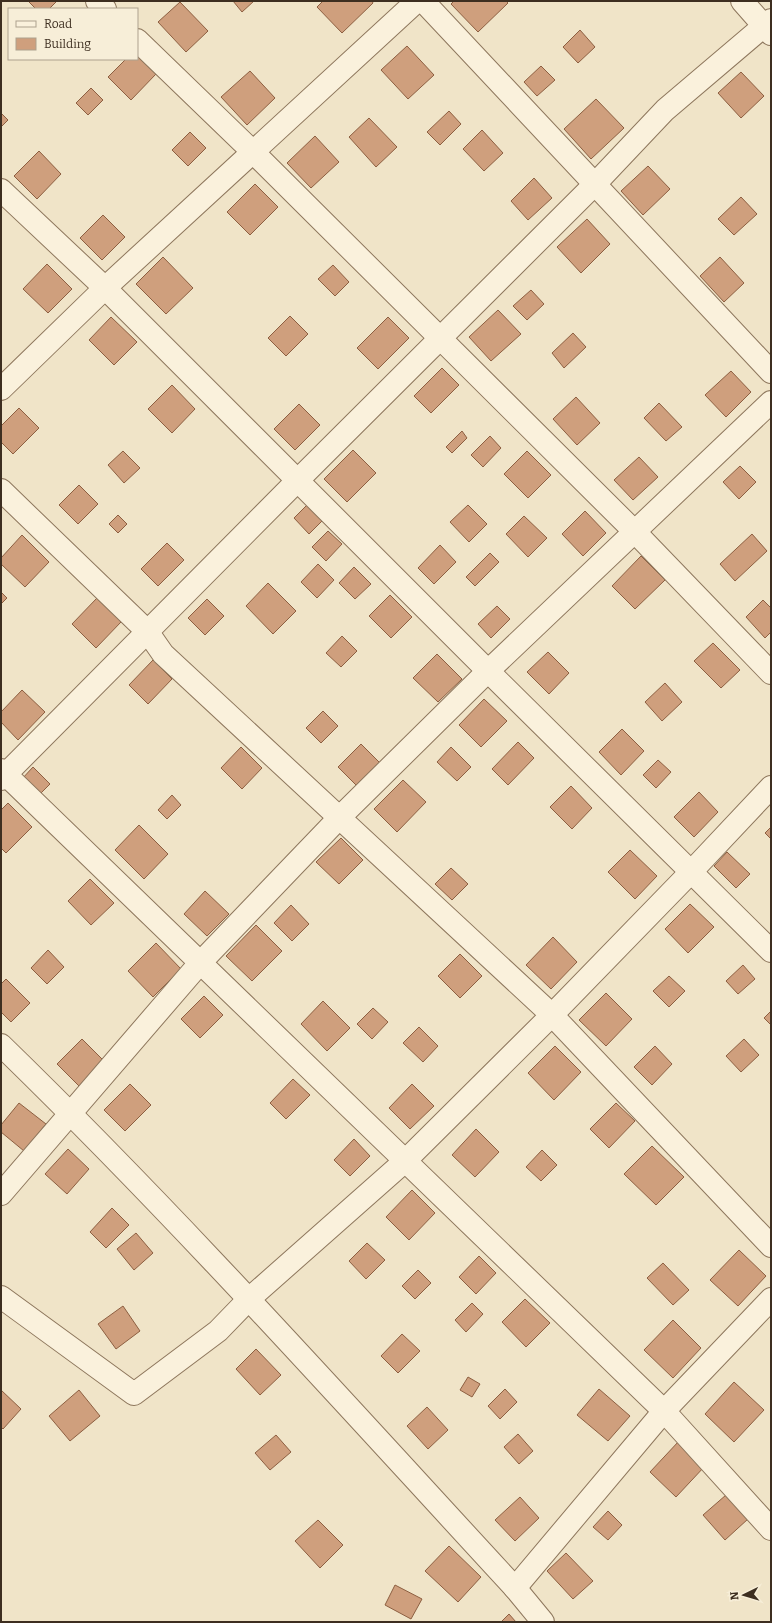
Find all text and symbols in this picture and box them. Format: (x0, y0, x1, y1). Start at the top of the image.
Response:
legend (8, 8, 138, 60)
text: Road (44, 17, 72, 31)
text: Building (44, 37, 91, 51)
north arrow (724, 1575, 764, 1615)
text: N (728, 1591, 741, 1601)

